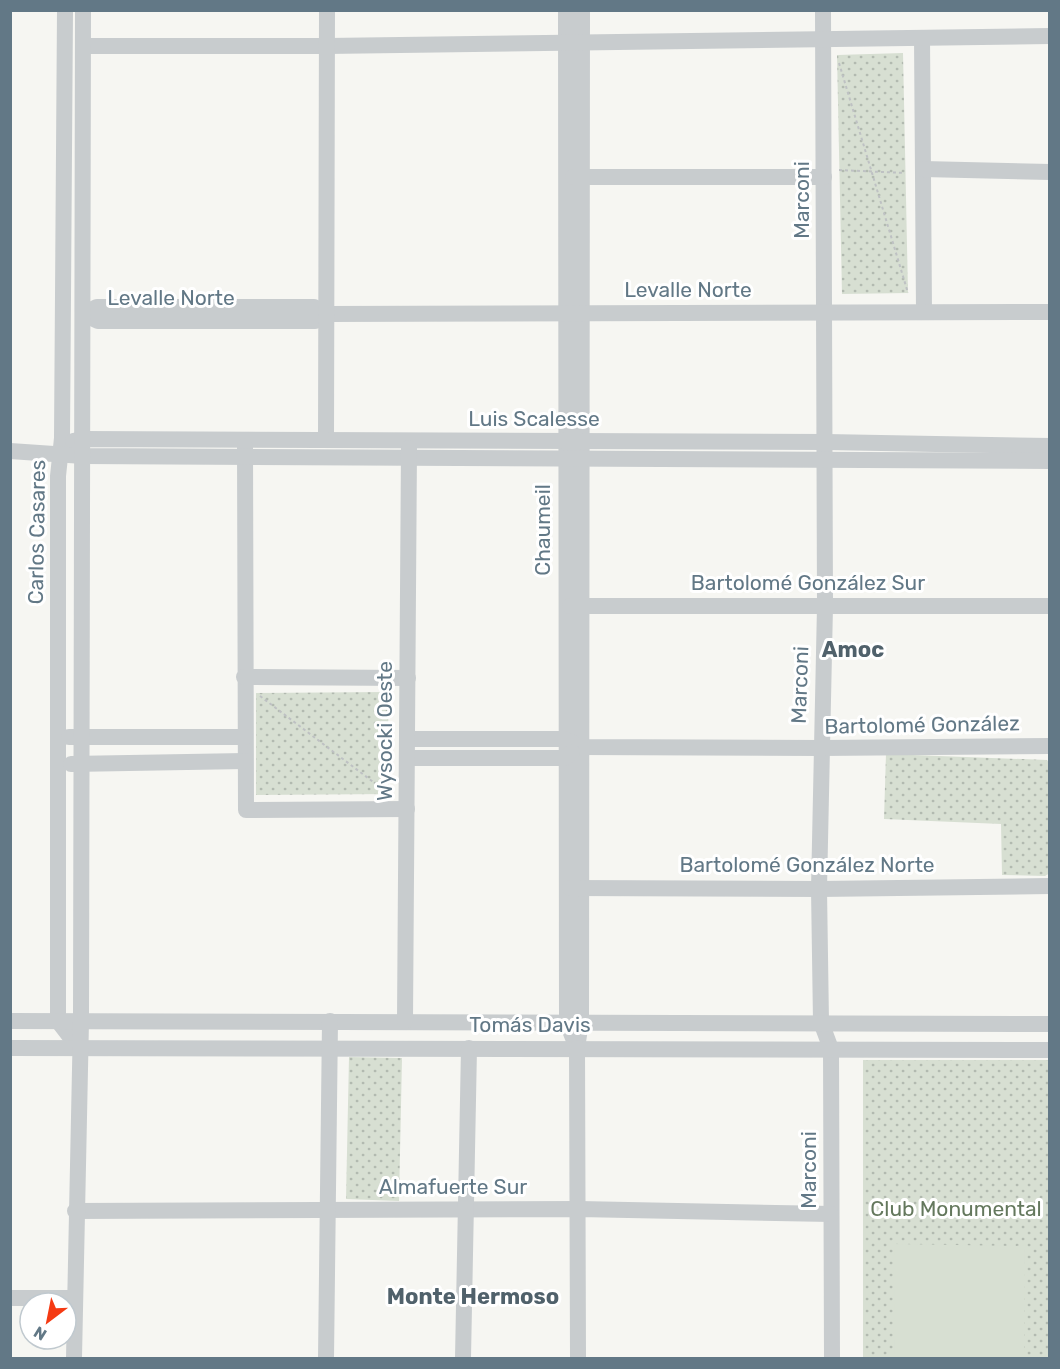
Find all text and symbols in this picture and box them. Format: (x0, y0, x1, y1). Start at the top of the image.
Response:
street label: Marconi (789, 161, 814, 239)
street label: Levalle Norte (624, 277, 752, 302)
street label: Levalle Norte (107, 285, 235, 310)
street label: Luis Scalesse (468, 406, 600, 431)
street label: Carlos Casares (23, 459, 50, 605)
street label: Chaumeil (530, 484, 555, 576)
street label: Bartolomé González Sur (691, 570, 925, 595)
district label: Amoc (822, 636, 884, 663)
street label: Marconi (786, 646, 813, 724)
street label: Wysocki Oeste (372, 661, 397, 801)
street label: Bartolomé González (824, 710, 1020, 739)
street label: Bartolomé González Norte (679, 852, 935, 877)
street label: Tomás Davis (469, 1012, 591, 1037)
street label: Marconi (796, 1131, 821, 1209)
street label: Almafuerte Sur (379, 1174, 527, 1199)
park label: Club Monumental (870, 1196, 1042, 1221)
district label: Monte Hermoso (387, 1283, 559, 1310)
north arrow (18, 1291, 78, 1351)
text: N (30, 1322, 50, 1344)

